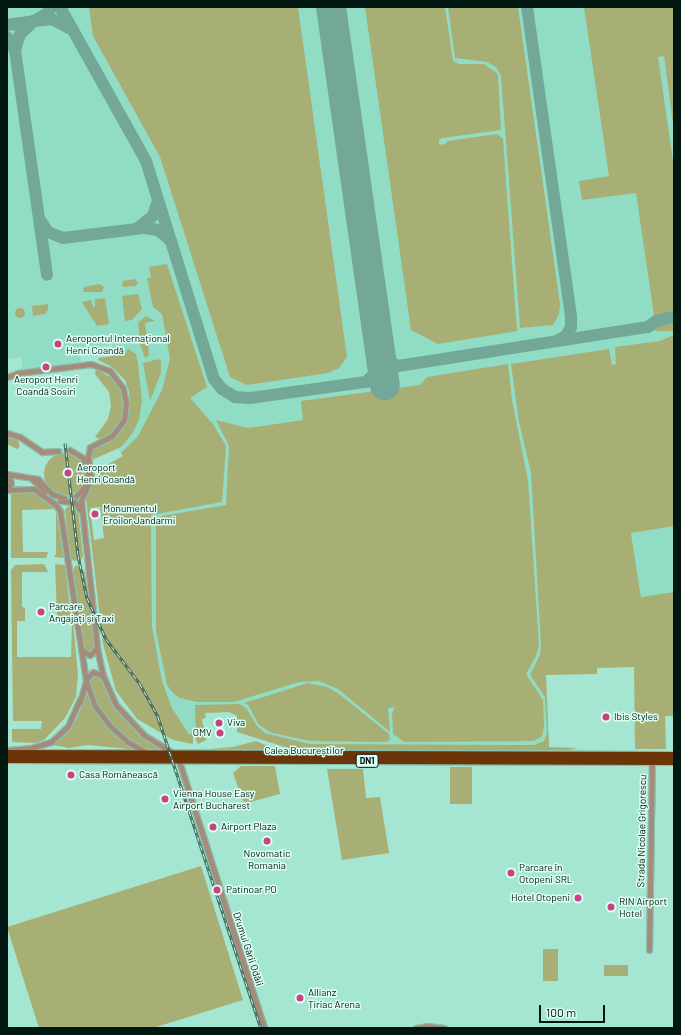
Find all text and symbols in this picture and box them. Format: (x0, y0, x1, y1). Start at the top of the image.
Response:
place label: Aeroportul Internațional Henri Coandă (66, 332, 170, 356)
marker: Aeroportul Internațional Henri Coandă (53, 339, 63, 349)
marker: Aeroport Henri Coandă Sosiri (41, 362, 51, 372)
place label: Aeroport Henri Coandă Sosiri (14, 373, 78, 396)
place label: Aeroport Henri Coandă (77, 461, 135, 484)
marker: Aeroport Henri Coandă (62, 467, 74, 479)
place label: Monumentul Eroilor Jandarmi (103, 502, 175, 526)
marker: Monumentul Eroilor Jandarmi (90, 509, 100, 519)
place label: Parcare Angajați și Taxi (49, 600, 114, 624)
marker: Parcare Angajați și Taxi (36, 607, 46, 617)
place label: Ibis Styles (614, 711, 658, 723)
marker: Ibis Styles (601, 712, 611, 722)
place label: Viva (227, 717, 245, 729)
marker: Viva (214, 718, 224, 728)
place label: OMV (193, 727, 212, 739)
marker: OMV (215, 728, 225, 738)
street label: Calea Bucureștilor (264, 745, 344, 757)
road number: DN1 (355, 754, 379, 768)
place label: Casa Românească (79, 769, 158, 781)
marker: Casa Românească (66, 770, 76, 780)
street label: Strada Nicolae Grigorescu (635, 775, 649, 887)
place label: Vienna House Easy Airport Bucharest (173, 787, 254, 810)
marker: Vienna House Easy Airport Bucharest (160, 794, 170, 804)
place label: Airport Plaza (221, 821, 276, 833)
marker: Airport Plaza (208, 822, 218, 832)
marker: Novomatic Romania (262, 836, 272, 846)
place label: Novomatic Romania (244, 847, 290, 870)
place label: Parcare în Otopeni SRL (519, 861, 573, 884)
marker: Parcare în Otopeni SRL (506, 868, 516, 878)
marker: Patinoar PO (211, 884, 223, 896)
place label: Patinoar PO (226, 884, 277, 896)
place label: Hotel Otopeni (511, 892, 570, 904)
marker: Hotel Otopeni (573, 893, 583, 903)
place label: RIN Airport Hotel (619, 895, 667, 918)
marker: RIN Airport Hotel (606, 902, 616, 912)
street label: Drumul Gării Odăii (230, 911, 266, 987)
place label: Allianz Țiriac Arena (308, 986, 360, 1010)
marker: Allianz Țiriac Arena (295, 993, 305, 1003)
scale bar (541, 997, 607, 1023)
text: 100 m (546, 1005, 576, 1019)

